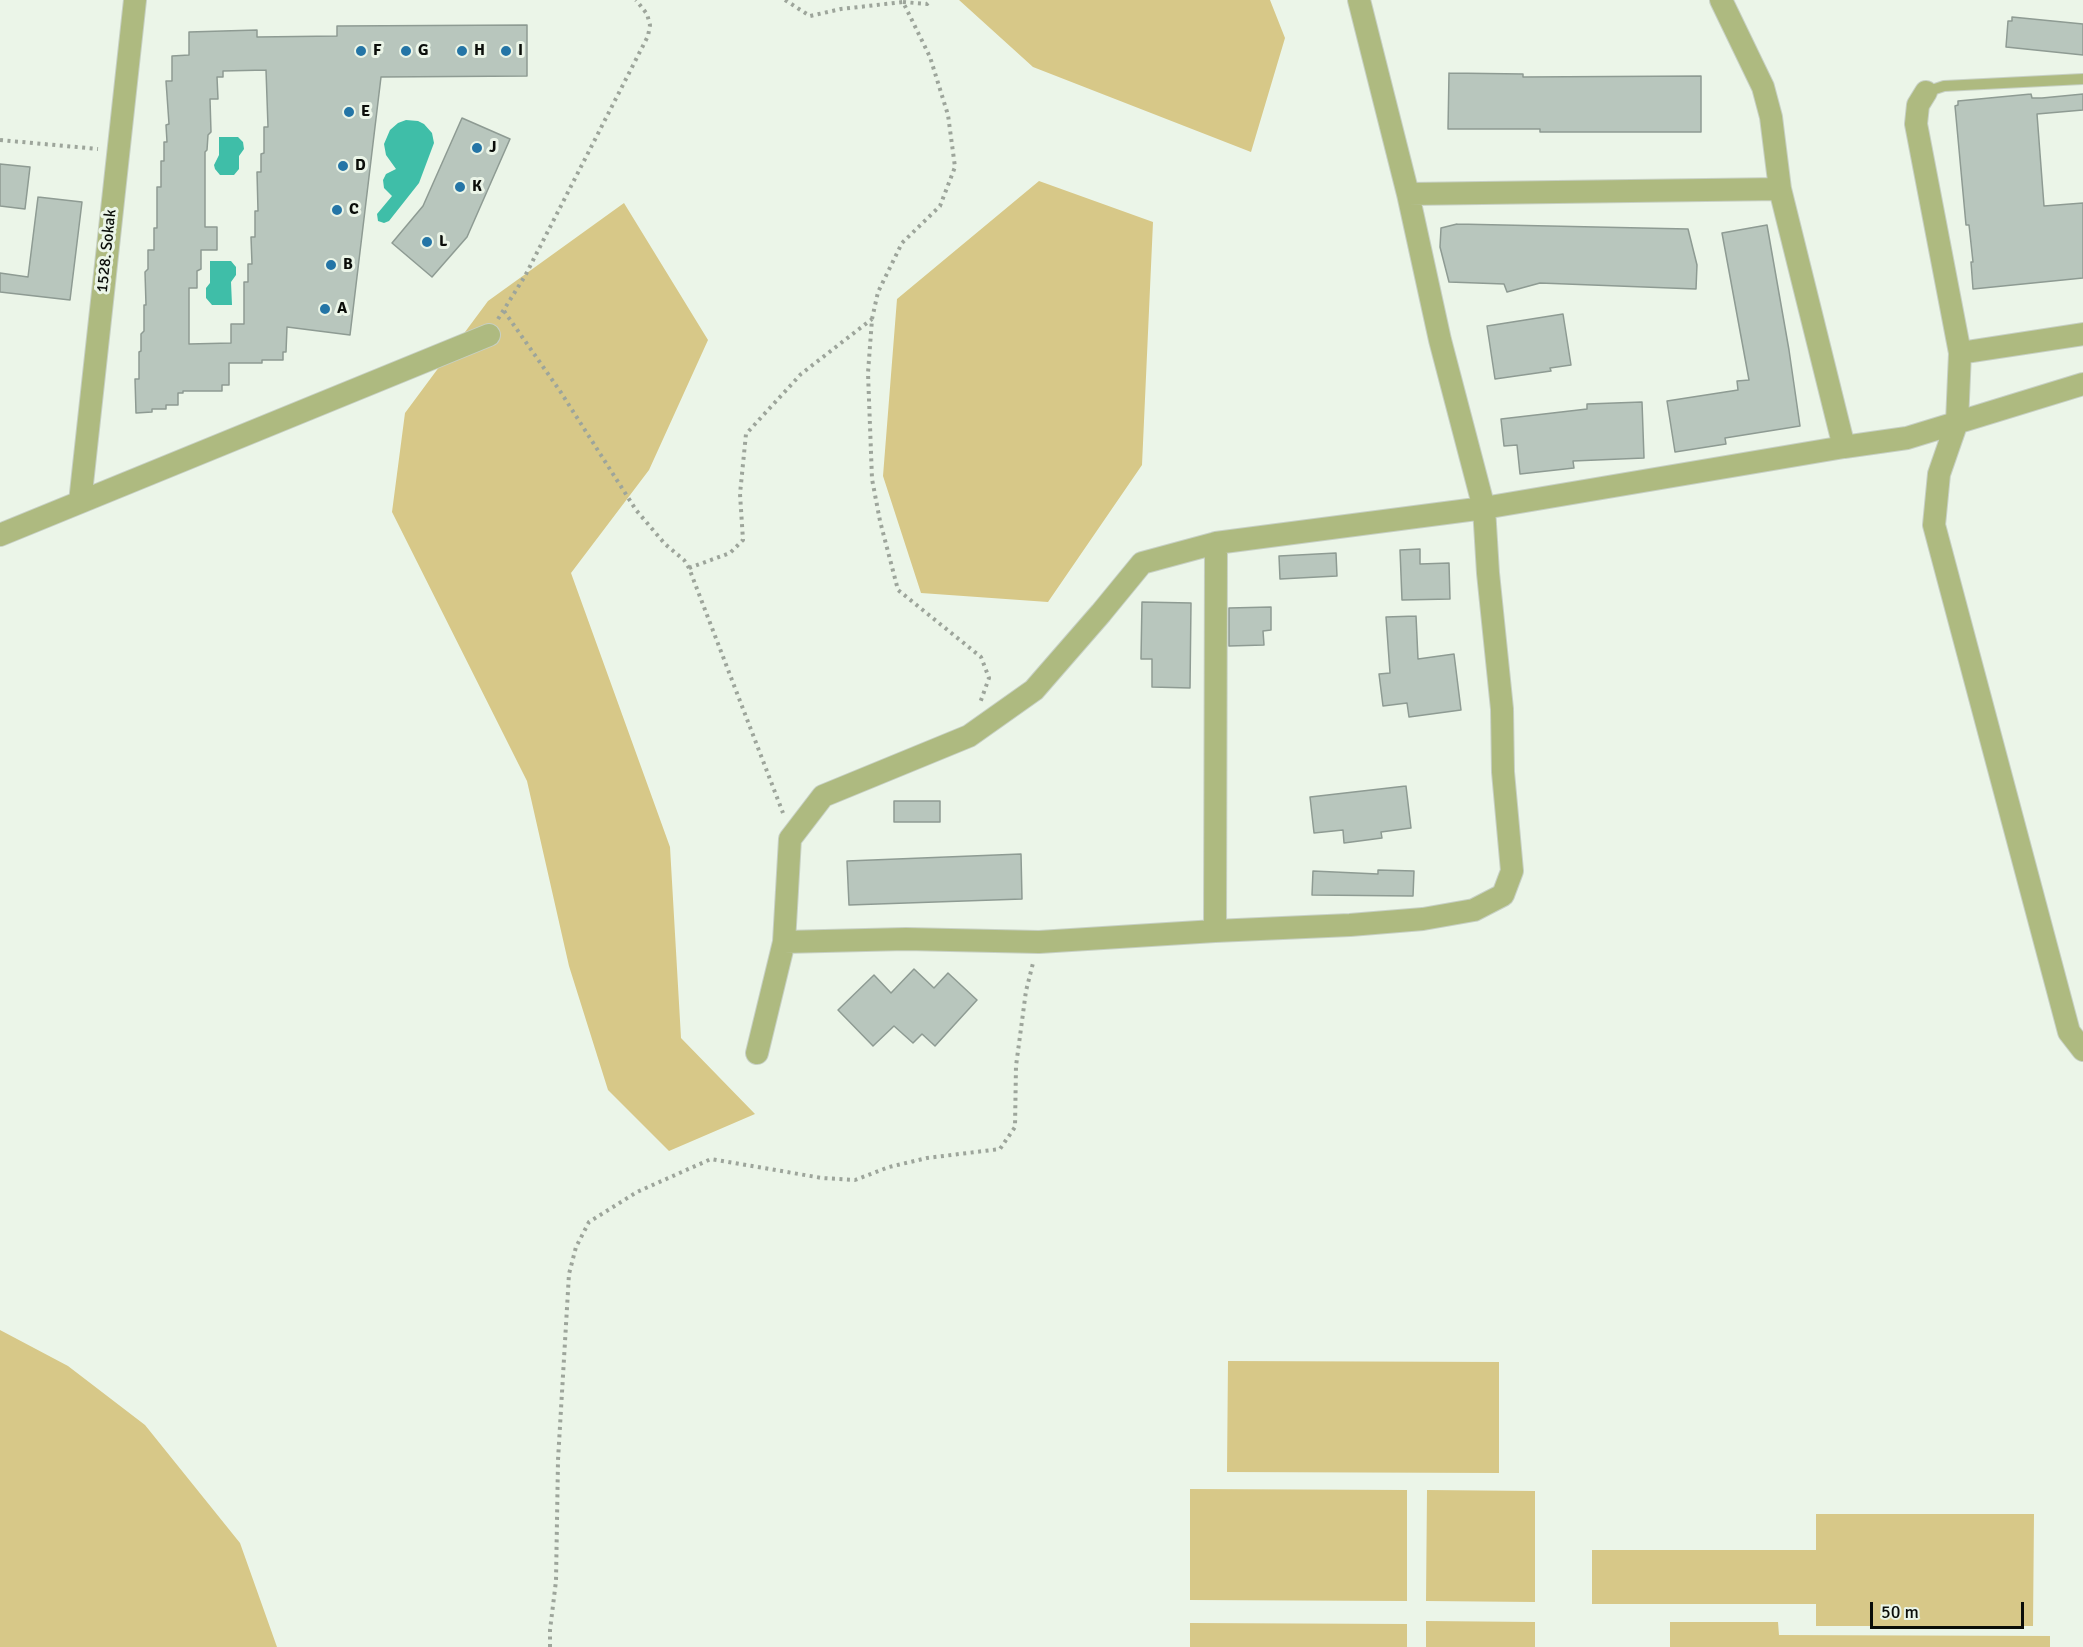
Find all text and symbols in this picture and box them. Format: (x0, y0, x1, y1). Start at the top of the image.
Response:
place label: F (373, 41, 382, 61)
place label: G (418, 41, 428, 61)
place label: H (474, 41, 485, 61)
place label: I (518, 41, 523, 61)
marker: F (354, 44, 368, 58)
marker: G (399, 44, 413, 58)
marker: H (455, 44, 469, 58)
marker: I (499, 44, 513, 58)
place label: E (361, 102, 370, 122)
marker: E (342, 105, 356, 119)
place label: J (489, 138, 497, 158)
marker: J (470, 141, 484, 155)
place label: D (355, 156, 366, 176)
marker: D (336, 159, 350, 173)
place label: K (472, 177, 482, 197)
marker: K (453, 180, 467, 194)
place label: C (349, 200, 359, 220)
marker: C (330, 203, 344, 217)
street label: 1528. Sokak (93, 208, 121, 294)
place label: L (439, 232, 447, 252)
marker: L (420, 235, 434, 249)
place label: B (343, 255, 353, 275)
marker: B (324, 258, 338, 272)
place label: A (337, 299, 347, 319)
marker: A (318, 302, 332, 316)
scale bar (1873, 1590, 2028, 1628)
text: 50 m (1881, 1601, 1919, 1623)

